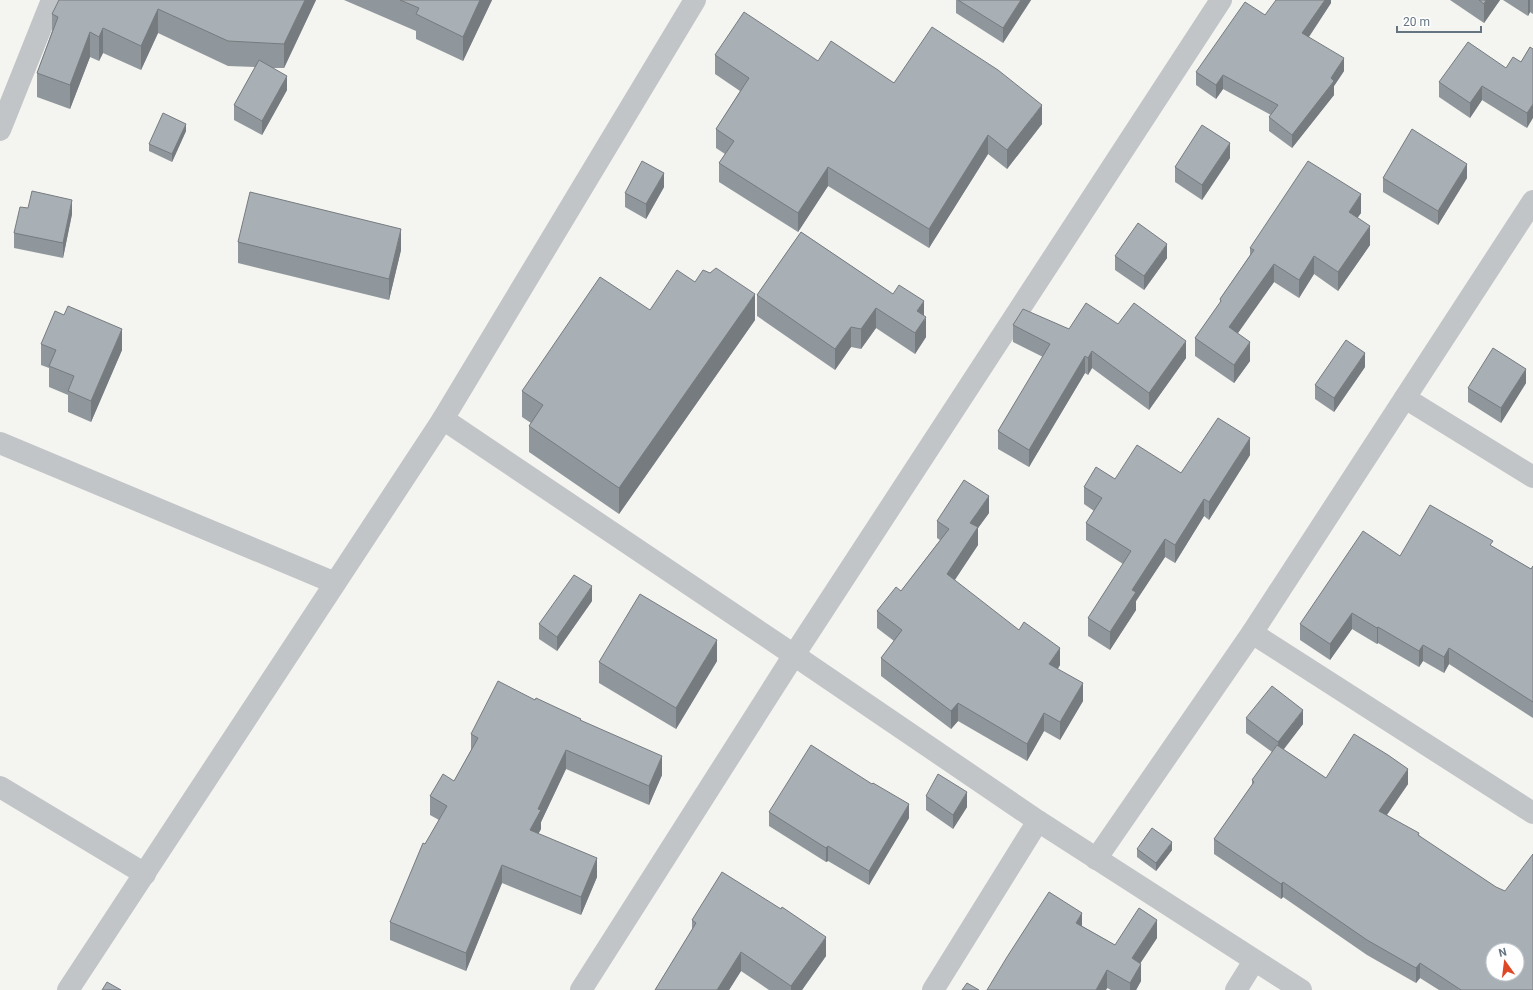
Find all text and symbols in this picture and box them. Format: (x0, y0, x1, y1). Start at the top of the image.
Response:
scale bar (1397, 8, 1481, 34)
text: 20 m (1403, 15, 1430, 29)
north arrow (1485, 942, 1525, 982)
text: N (1497, 945, 1508, 960)

